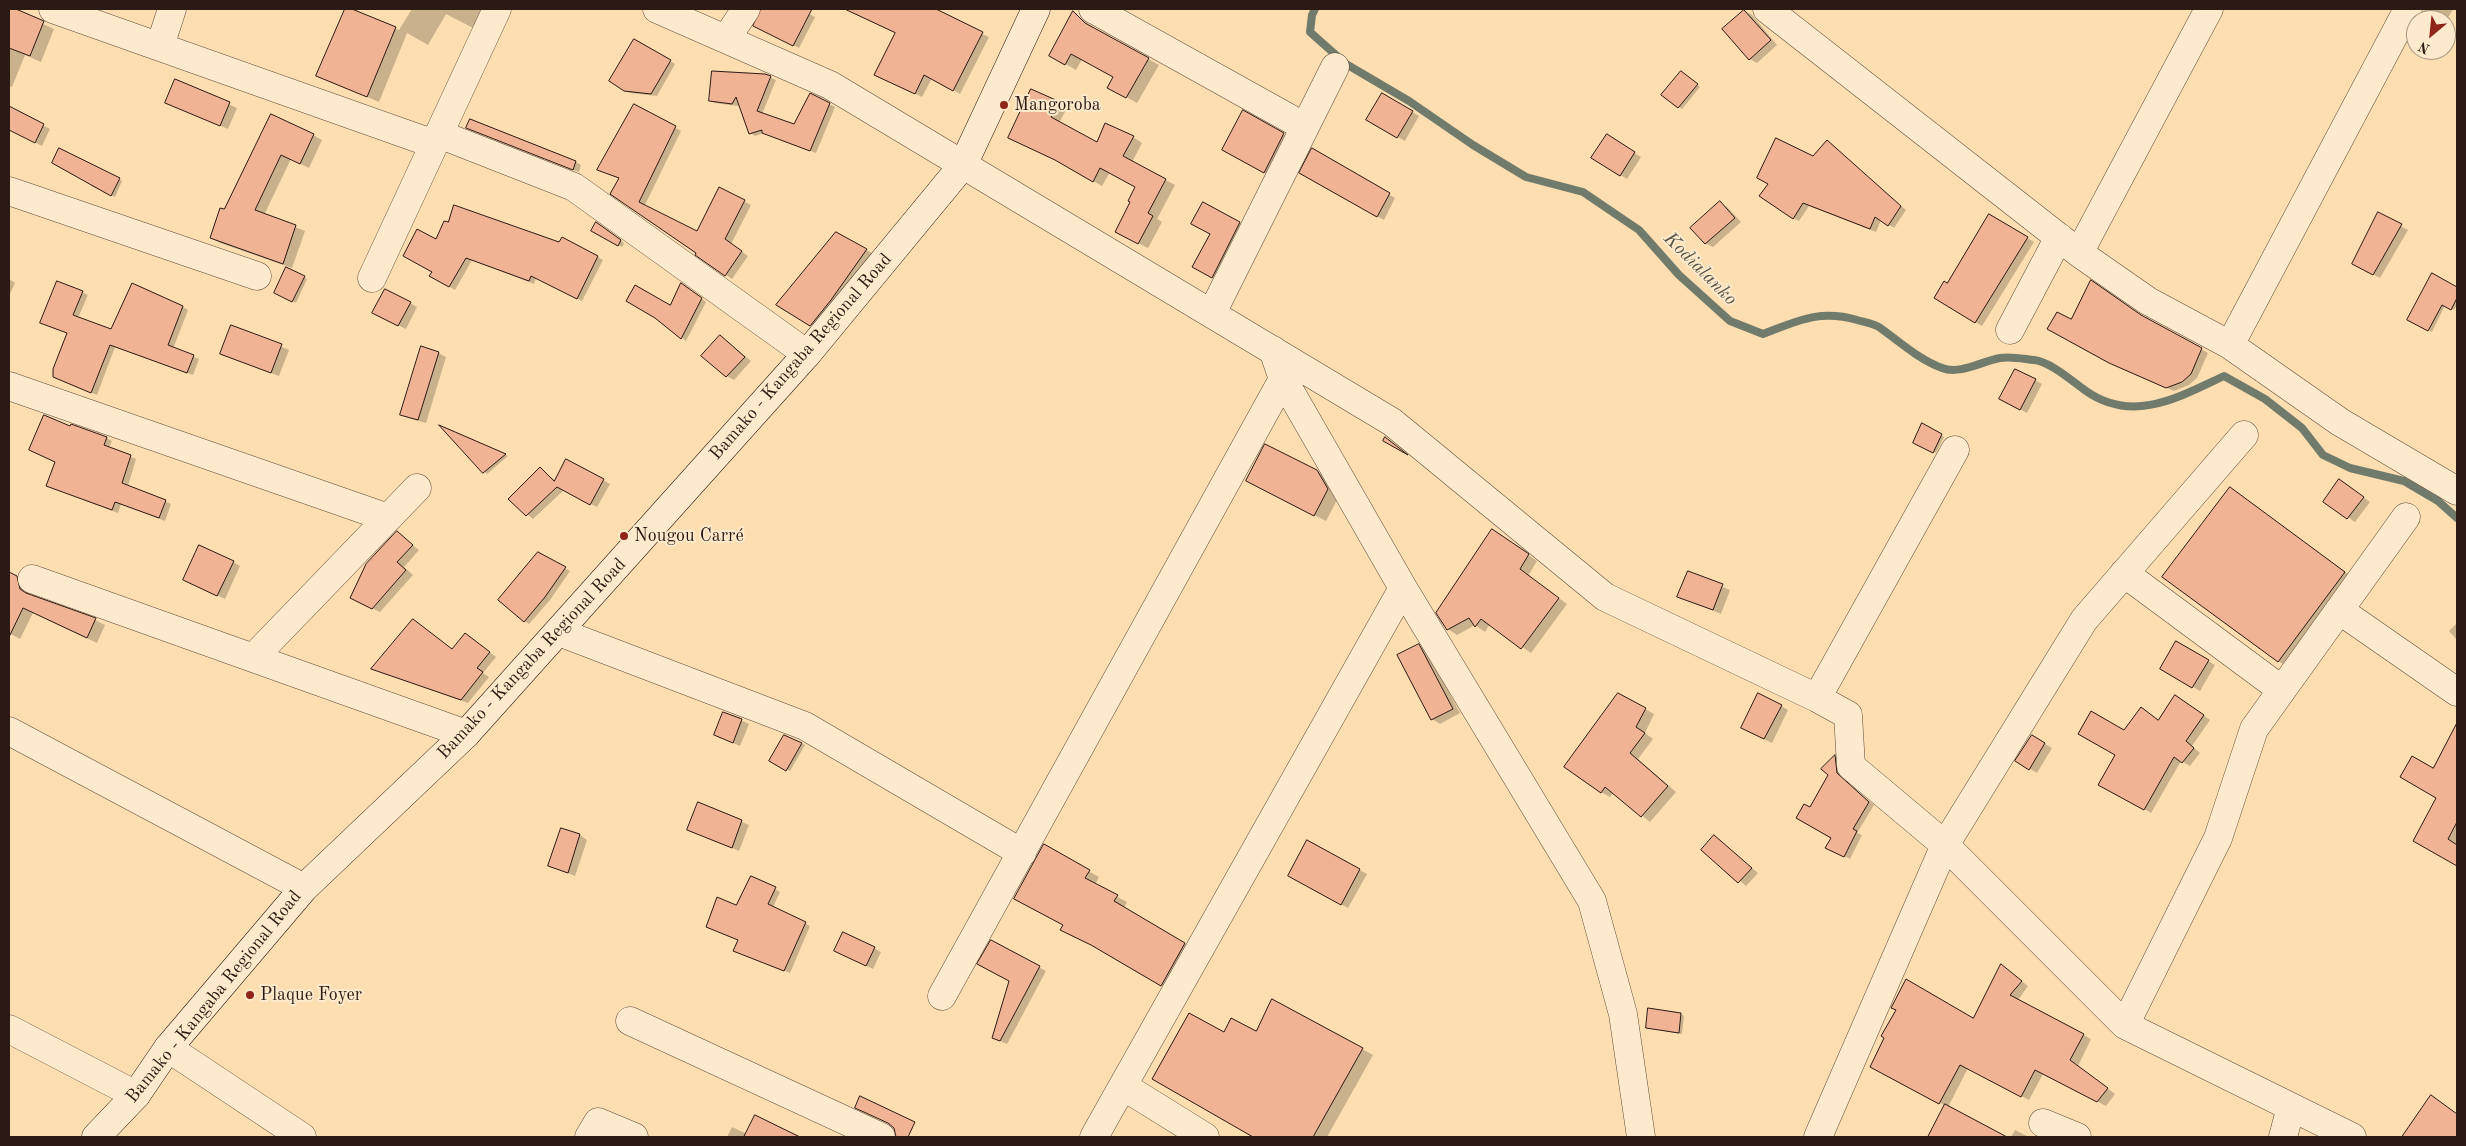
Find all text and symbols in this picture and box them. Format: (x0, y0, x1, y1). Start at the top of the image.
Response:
north arrow (2406, 10, 2456, 60)
text: N (2416, 39, 2432, 56)
place label: Mangoroba (1014, 94, 1101, 116)
marker: Mangoroba (998, 99, 1010, 111)
water label: Kodialanko (1659, 228, 1741, 310)
street label: Bamako - Kangaba Regional Road (705, 249, 897, 465)
place label: Nougou Carré (634, 525, 744, 547)
marker: Nougou Carré (618, 530, 630, 542)
street label: Bamako - Kangaba Regional Road (433, 554, 631, 764)
street label: Bamako - Kangaba Regional Road (122, 887, 306, 1107)
place label: Plaque Foyer (260, 984, 362, 1006)
marker: Plaque Foyer (244, 989, 256, 1001)

